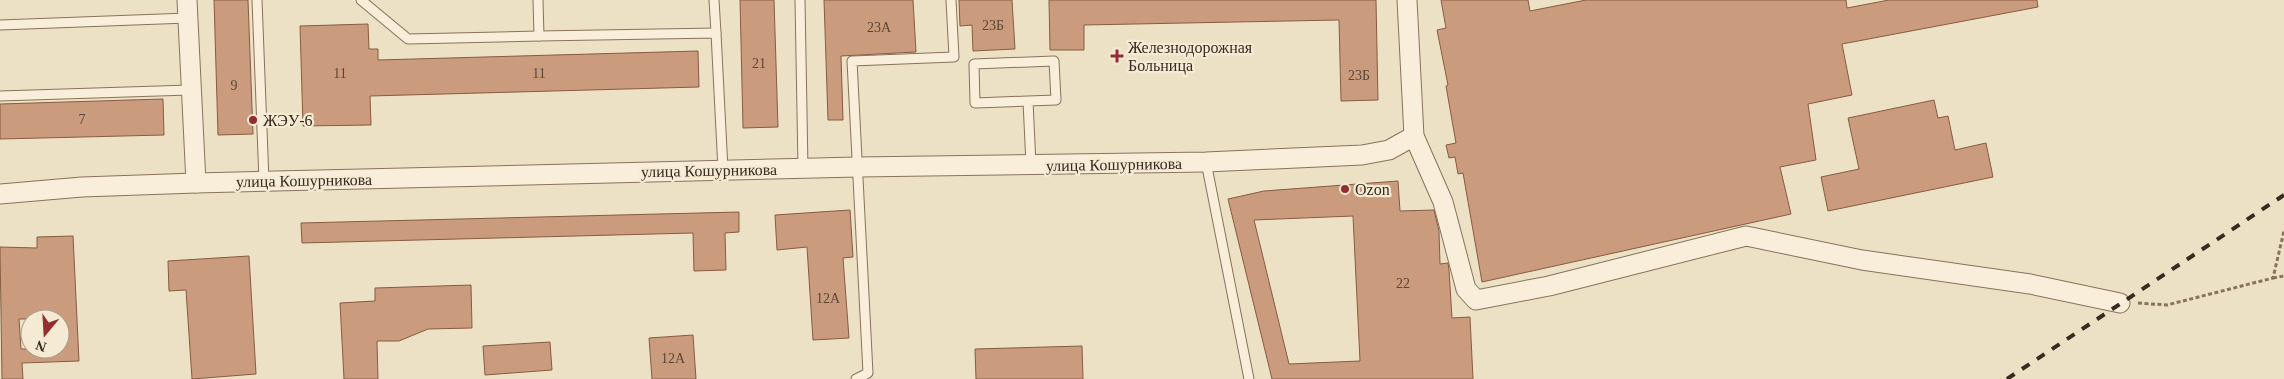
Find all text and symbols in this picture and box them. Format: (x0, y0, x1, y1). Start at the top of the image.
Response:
house number: 23Б (982, 18, 1004, 33)
house number: 23А (867, 20, 892, 35)
place label: Железнодорожная Больница (1128, 39, 1253, 75)
marker: Железнодорожная Больница (1110, 49, 1124, 63)
house number: 21 (752, 56, 766, 71)
house number: 11 (333, 66, 347, 81)
house number: 11 (532, 66, 546, 81)
house number: 23Б (1348, 68, 1370, 83)
house number: 9 (231, 78, 238, 93)
house number: 7 (79, 112, 86, 127)
place label: ЖЭУ-6 (263, 112, 313, 129)
marker: ЖЭУ-6 (247, 114, 259, 126)
street label: улица Кошурникова (1046, 155, 1182, 175)
street label: улица Кошурникова (641, 161, 777, 181)
street label: улица Кошурникова (236, 171, 372, 191)
place label: Ozon (1355, 181, 1390, 198)
marker: Ozon (1339, 183, 1351, 195)
house number: 22 (1396, 276, 1410, 291)
house number: 12А (816, 291, 841, 306)
north arrow (20, 309, 70, 359)
text: N (34, 337, 48, 355)
house number: 12А (661, 351, 686, 366)

